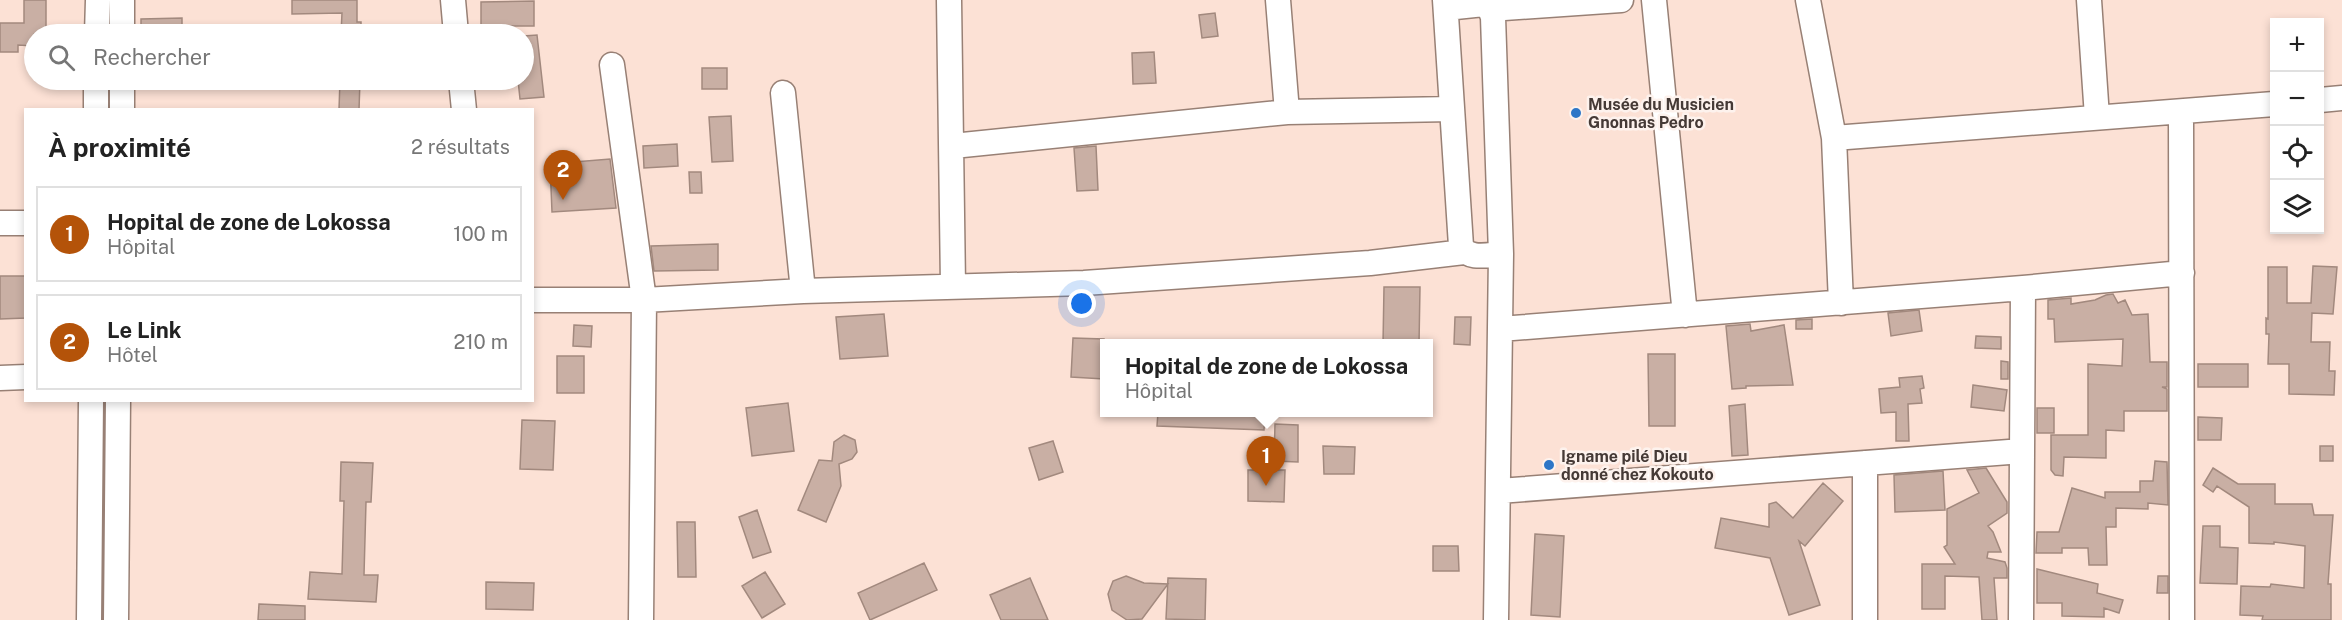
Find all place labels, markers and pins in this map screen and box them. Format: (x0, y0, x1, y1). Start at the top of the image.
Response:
place label: Musée du Musicien Gnonnas Pedro (1588, 95, 1734, 132)
marker: Musée du Musicien Gnonnas Pedro (1569, 106, 1583, 120)
pin: 2 (544, 150, 582, 200)
pin: 1 (1246, 436, 1286, 486)
place label: Igname pilé Dieu donné chez Kokouto (1561, 447, 1714, 484)
marker: Igname pilé Dieu donné chez Kokouto (1542, 458, 1556, 472)

